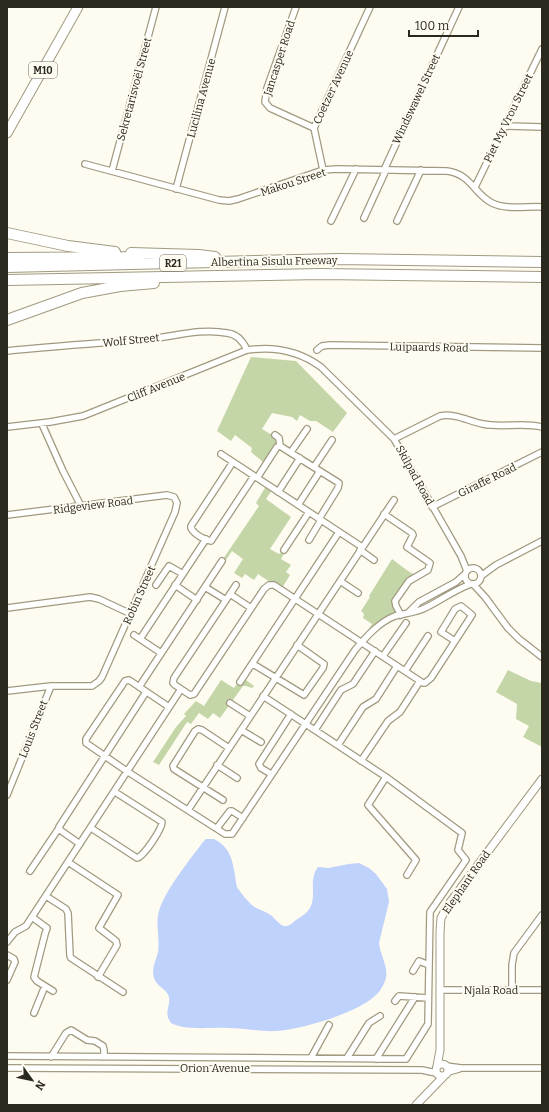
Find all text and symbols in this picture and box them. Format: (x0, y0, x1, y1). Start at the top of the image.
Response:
scale bar (409, 12, 478, 38)
street label: Jancasper Road (261, 18, 298, 98)
text: 100 m (415, 19, 450, 33)
street label: Sekretarisvoël Street (114, 36, 155, 142)
street label: Coetzer Avenue (311, 48, 356, 126)
street label: Windswawel Street (390, 52, 443, 146)
street label: Lucilina Avenue (185, 57, 218, 139)
road number: M10 (29, 62, 57, 78)
street label: Piet My Vrou Street (481, 72, 536, 165)
street label: Makou Street (259, 166, 327, 199)
street label: Albertina Sisulu Freeway (210, 254, 338, 269)
road number: R21 (160, 255, 186, 271)
street label: Wolf Street (102, 331, 160, 350)
street label: Luipaards Road (389, 340, 469, 355)
street label: Cliff Avenue (125, 370, 187, 405)
street label: Skilpad Road (393, 443, 437, 508)
street label: Giraffe Road (456, 461, 519, 500)
street label: Ridgeview Road (52, 494, 134, 517)
street label: Robin Street (121, 564, 158, 627)
street label: Louis Street (16, 698, 50, 760)
street label: Elephant Road (440, 848, 493, 917)
street label: Njala Road (464, 984, 519, 997)
north arrow (12, 1060, 52, 1100)
street label: Orion Avenue (180, 1062, 250, 1075)
text: N (32, 1078, 48, 1093)

